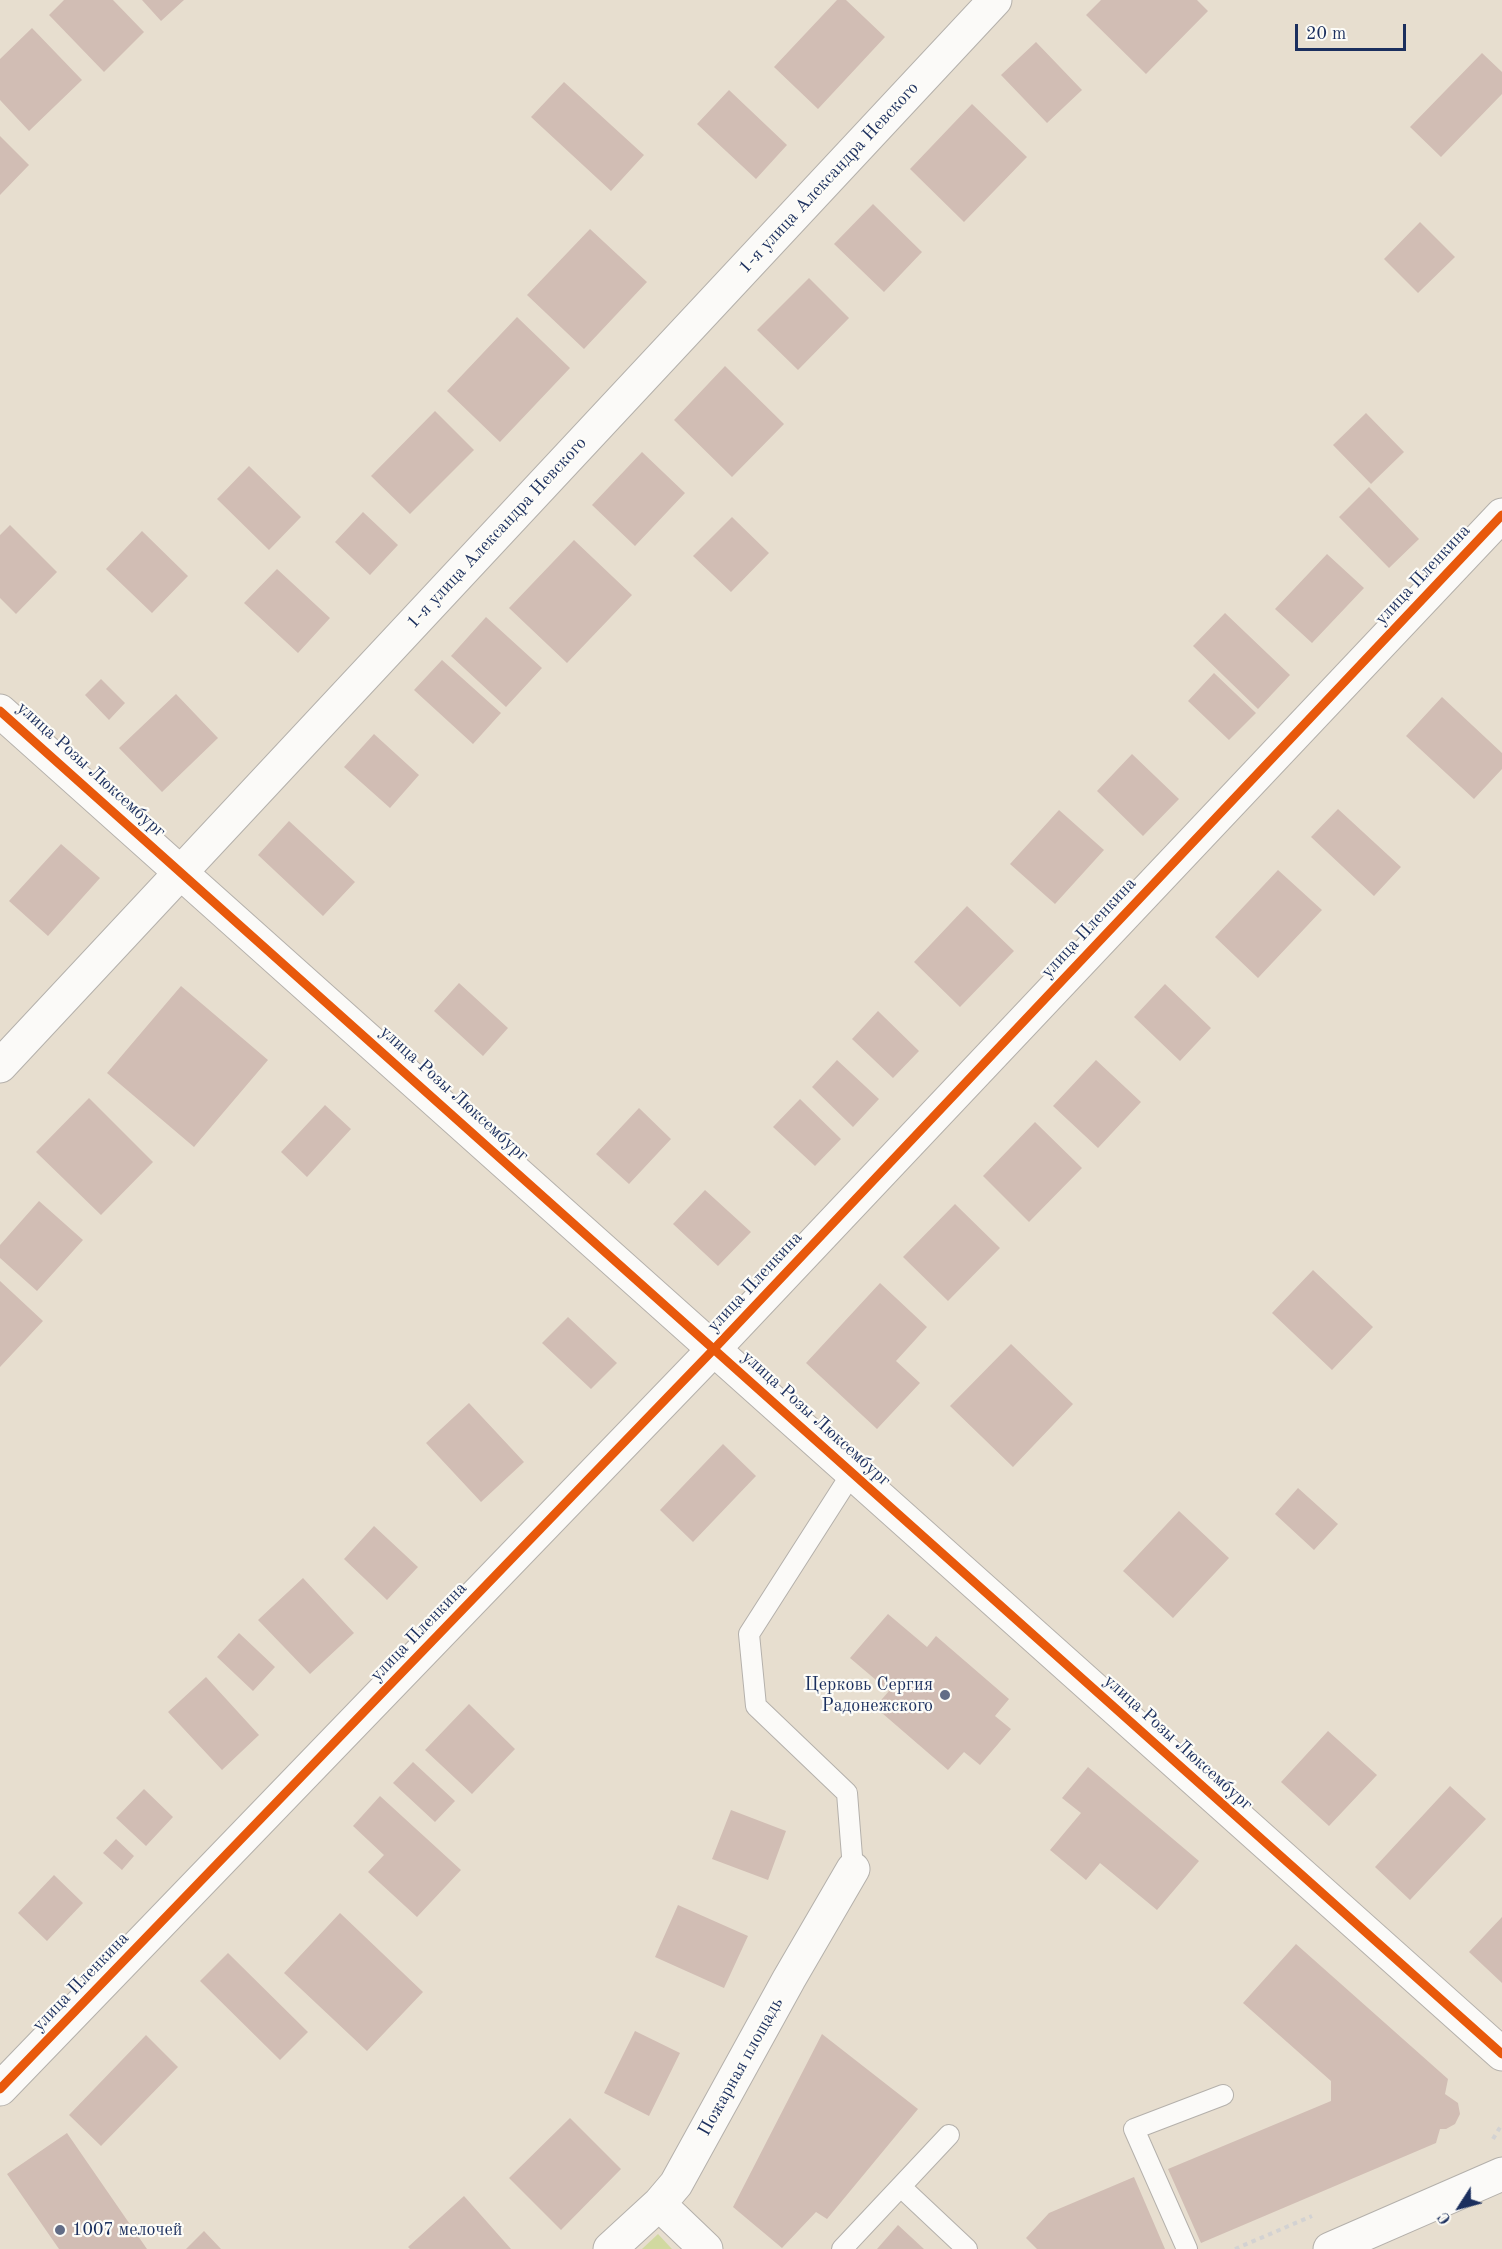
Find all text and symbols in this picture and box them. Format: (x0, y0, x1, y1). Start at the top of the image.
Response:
scale bar (1298, 12, 1409, 50)
text: 20 m (1306, 25, 1346, 43)
street label: 1-я улица Александра Невского (734, 78, 924, 278)
street label: 1-я улица Александра Невского (402, 433, 592, 633)
street label: улица Пленкина (1371, 520, 1475, 630)
street label: улица Розы Люксембург (12, 697, 170, 843)
street label: улица Пленкина (1037, 873, 1141, 983)
street label: улица Розы Люксембург (375, 1021, 533, 1167)
street label: улица Пленкина (703, 1227, 807, 1337)
street label: улица Розы Люксембург (737, 1346, 895, 1492)
street label: улица Пленкина (366, 1578, 472, 1686)
street label: улица Розы Люксембург (1099, 1670, 1257, 1816)
place label: Церковь Сергия Радонежского (804, 1674, 933, 1716)
marker: Церковь Сергия Радонежского (938, 1688, 952, 1702)
street label: улица Пленкина (28, 1928, 134, 2036)
street label: Пожарная площадь (694, 1994, 788, 2140)
north arrow (1430, 2177, 1490, 2237)
text: С (1436, 2209, 1455, 2227)
place label: 1007 мелочей (72, 2219, 182, 2241)
marker: 1007 мелочей (53, 2223, 67, 2237)

